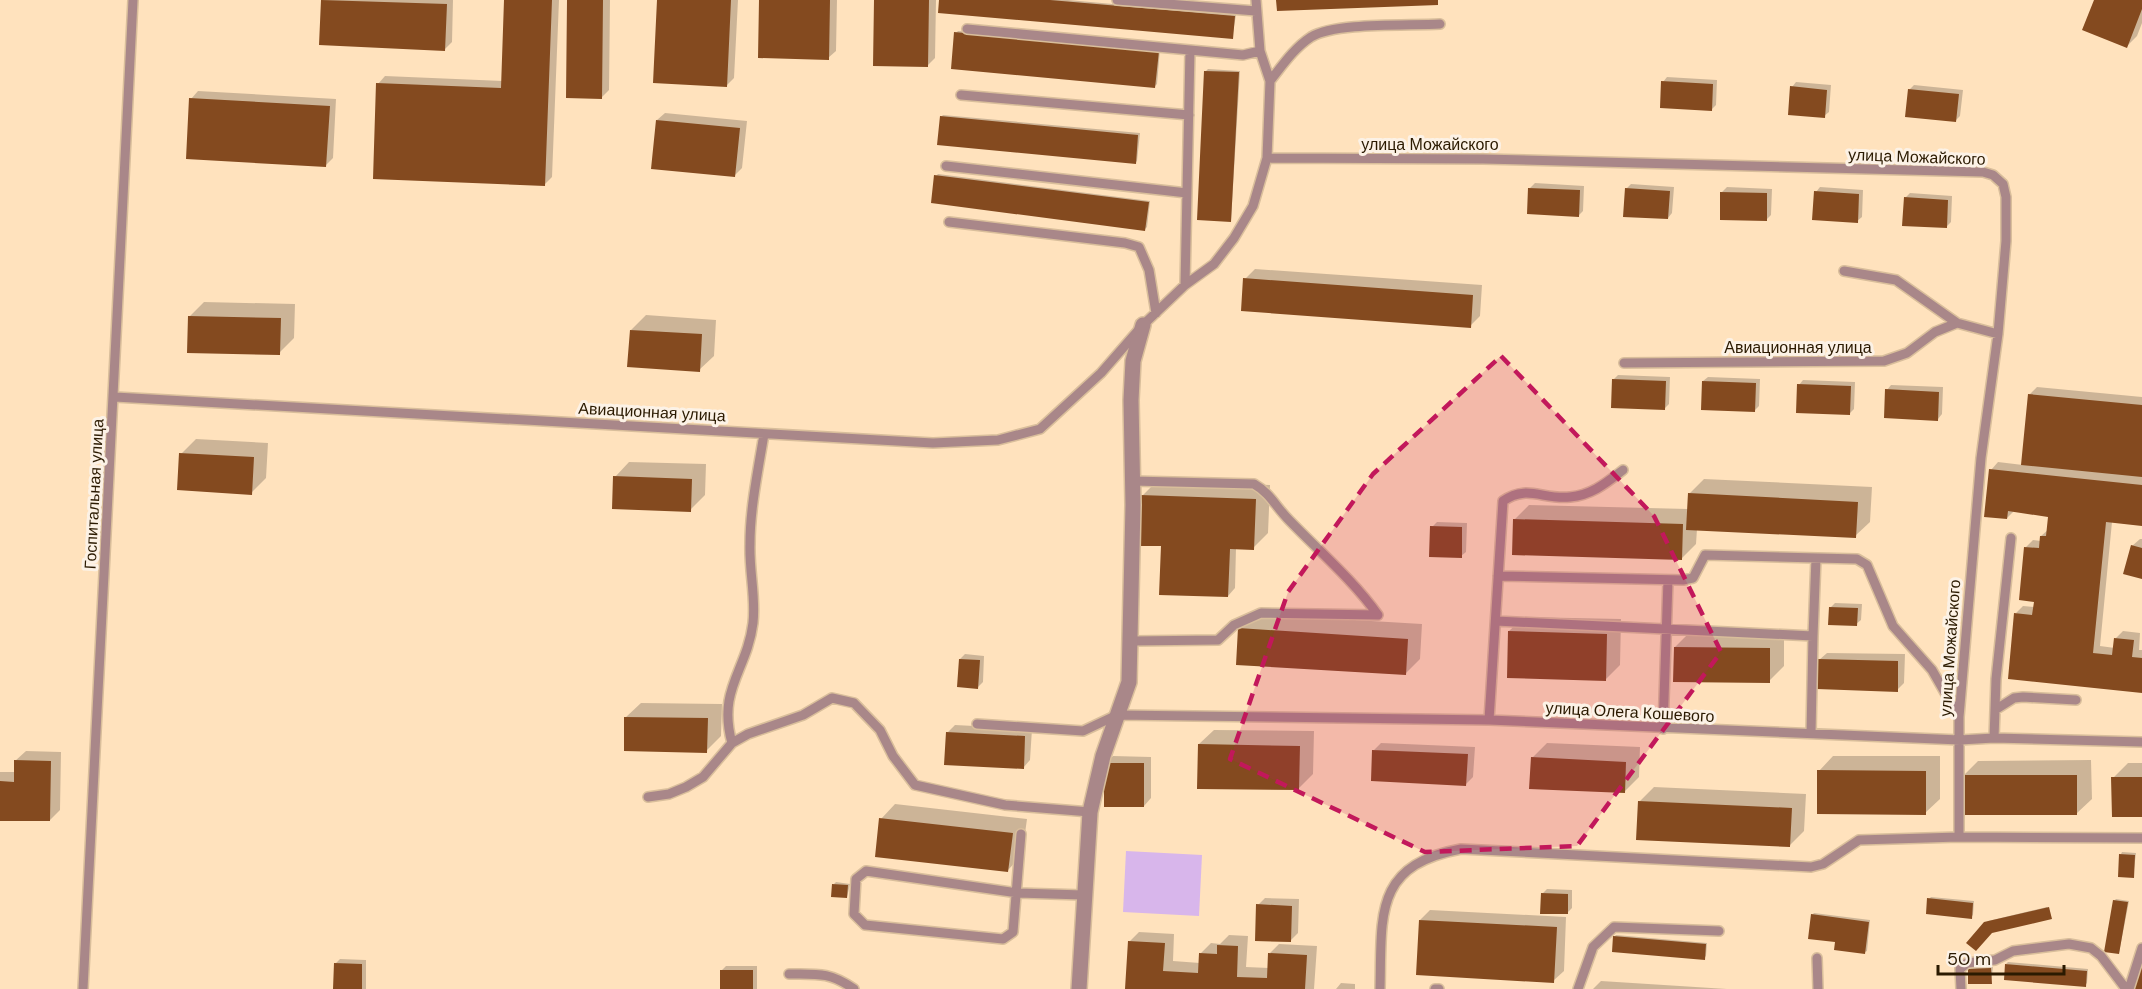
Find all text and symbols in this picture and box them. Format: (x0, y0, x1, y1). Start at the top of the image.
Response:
street label: улица Можайского (1361, 134, 1499, 155)
street label: улица Можайского (1848, 144, 1986, 170)
street label: Авиационная улица (1724, 337, 1872, 358)
street label: Авиационная улица (578, 398, 726, 426)
street label: Госпитальная улица (80, 418, 108, 570)
street label: улица Можайского (1935, 579, 1965, 717)
street label: улица Олега Кошевого (1545, 697, 1715, 727)
scale bar (1938, 938, 2064, 976)
text: 50 m (1947, 947, 1991, 971)

